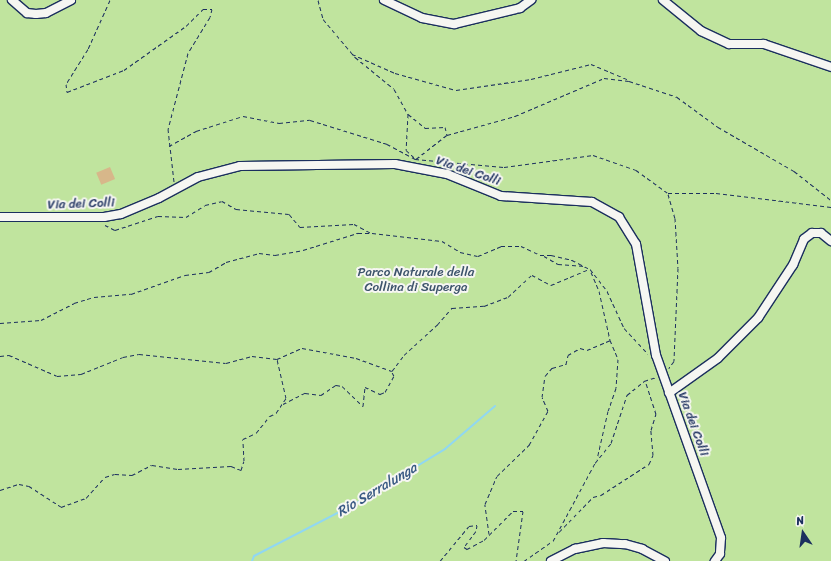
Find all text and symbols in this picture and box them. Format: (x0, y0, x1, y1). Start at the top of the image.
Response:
street label: Via dei Colli (434, 153, 502, 189)
street label: Via dei Colli (47, 195, 115, 213)
park label: Parco Naturale della Collina di Superga (357, 265, 475, 296)
street label: Via dei Colli (674, 390, 712, 458)
water label: Rio Serralunga (334, 459, 420, 521)
text: N (794, 511, 806, 531)
north arrow (783, 513, 823, 553)

